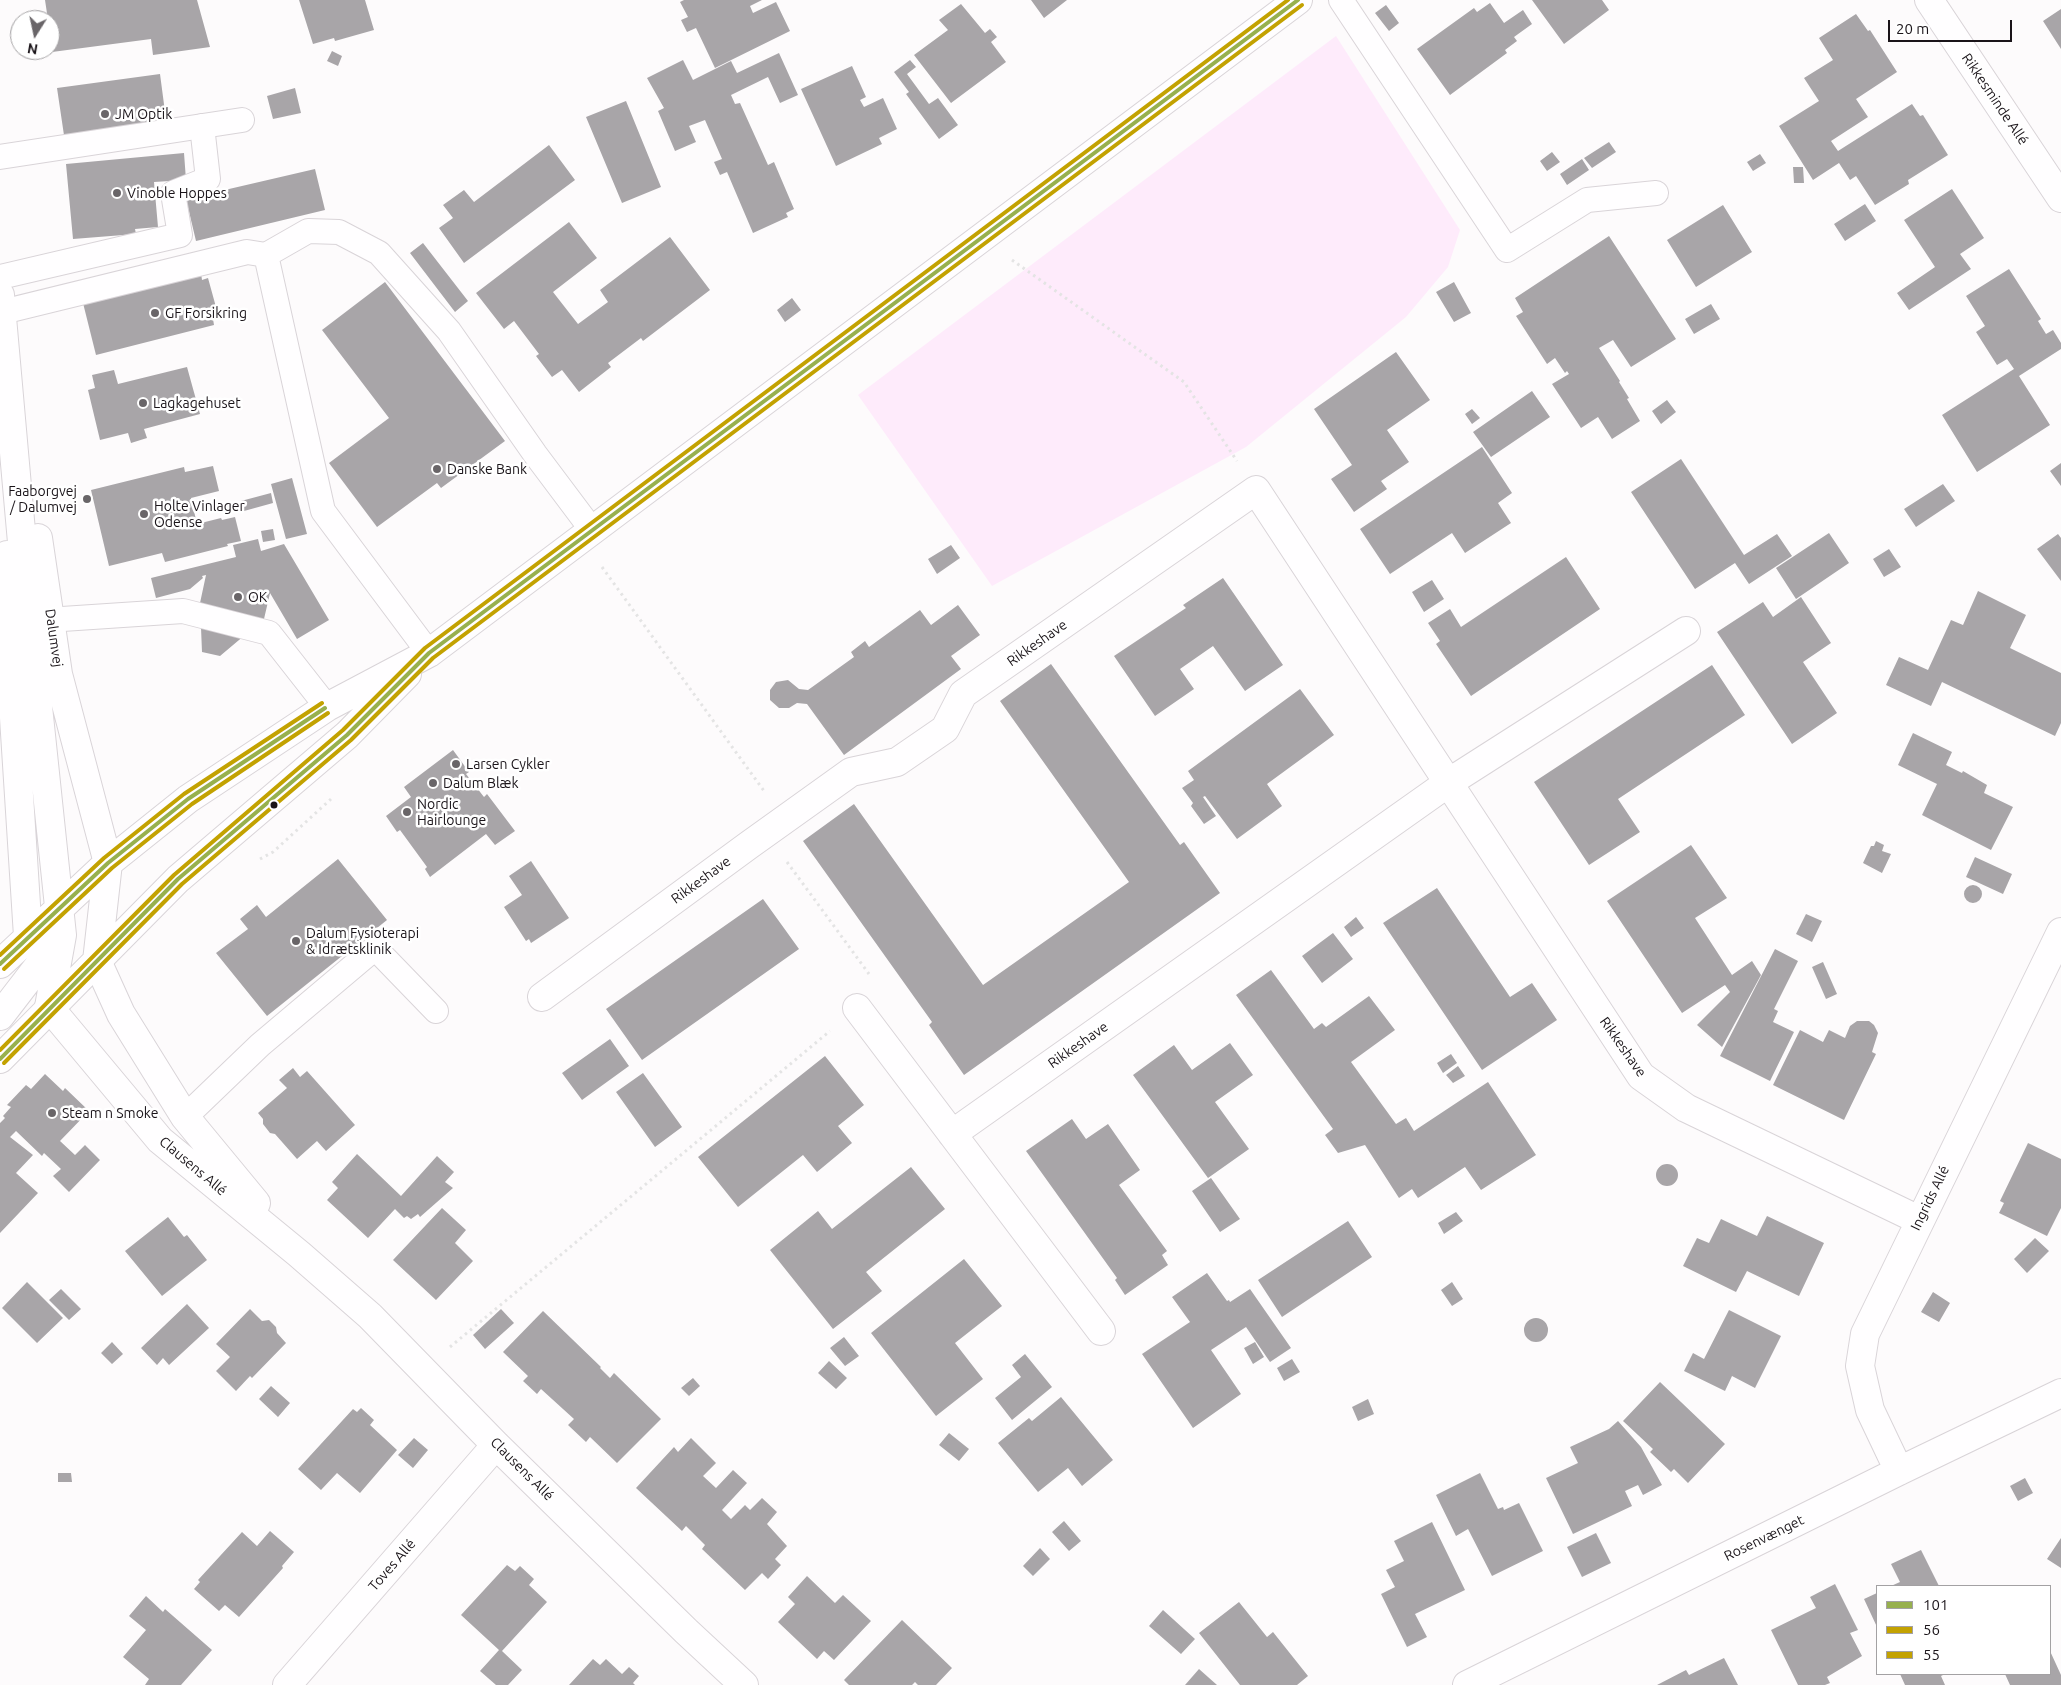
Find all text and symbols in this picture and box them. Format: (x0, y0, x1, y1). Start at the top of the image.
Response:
north arrow (10, 10, 60, 60)
scale bar (1891, 10, 2015, 42)
text: 20 m (1896, 20, 1929, 37)
text: N (26, 40, 39, 58)
street label: Rikkesminde Allé (1958, 50, 2032, 148)
place label: JM Optik (115, 106, 172, 122)
marker: JM Optik (99, 108, 111, 120)
place label: Vinoble Hoppes (127, 185, 227, 201)
marker: Vinoble Hoppes (111, 187, 123, 199)
place label: GF Forsikring (165, 305, 247, 321)
marker: GF Forsikring (149, 307, 161, 319)
place label: Lagkagehuset (153, 395, 241, 411)
marker: Lagkagehuset (137, 397, 149, 409)
place label: Danske Bank (447, 461, 527, 477)
marker: Danske Bank (431, 463, 443, 475)
place label: Faaborgvej / Dalumvej (8, 483, 77, 516)
marker: Faaborgvej / Dalumvej (81, 493, 93, 505)
place label: Holte Vinlager Odense (154, 498, 245, 530)
marker: Holte Vinlager Odense (138, 508, 150, 520)
place label: OK (248, 589, 267, 605)
marker: OK (232, 591, 244, 603)
street label: Dalumvej (42, 608, 66, 668)
street label: Rikkeshave (1004, 616, 1070, 670)
place label: Larsen Cykler (466, 756, 550, 772)
marker: Larsen Cykler (450, 758, 462, 770)
place label: Dalum Blæk (443, 775, 519, 791)
marker: Dalum Blæk (427, 777, 439, 789)
place label: Nordic Hairlounge (417, 796, 486, 829)
unlabelled marker (269, 800, 279, 810)
marker: Nordic Hairlounge (401, 806, 413, 818)
street label: Rikkeshave (668, 853, 734, 907)
place label: Dalum Fysioterapi & Idrætsklinik (306, 925, 419, 958)
marker: Dalum Fysioterapi & Idrætsklinik (290, 935, 302, 947)
street label: Rikkeshave (1596, 1014, 1650, 1080)
street label: Rikkeshave (1045, 1018, 1111, 1072)
place label: Steam n Smoke (62, 1105, 158, 1121)
marker: Steam n Smoke (46, 1107, 58, 1119)
street label: Clausens Allé (156, 1133, 230, 1199)
street label: Ingrids Allé (1907, 1163, 1953, 1233)
street label: Clausens Allé (487, 1434, 557, 1504)
street label: Rosenvænget (1721, 1511, 1807, 1565)
street label: Toves Allé (365, 1536, 419, 1594)
legend (1876, 1585, 2051, 1675)
text: 101 (1923, 1596, 1948, 1613)
text: 56 (1923, 1621, 1940, 1638)
text: 55 (1923, 1646, 1940, 1663)

